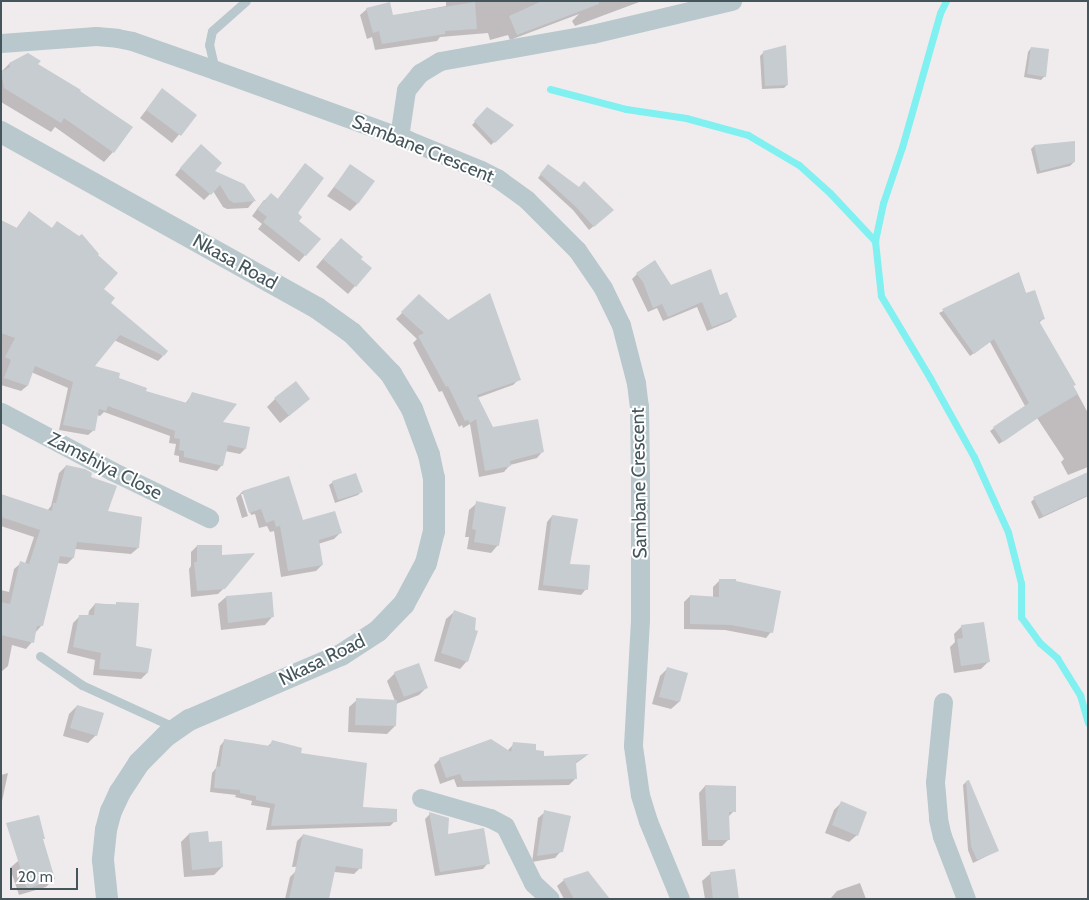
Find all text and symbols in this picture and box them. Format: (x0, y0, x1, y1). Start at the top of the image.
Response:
street label: Sambane Crescent (349, 110, 497, 188)
street label: Nkasa Road (189, 229, 281, 295)
street label: Sambane Crescent (626, 407, 652, 559)
street label: Zamshiya Close (44, 427, 166, 505)
street label: Nkasa Road (275, 629, 369, 691)
scale bar (12, 858, 80, 890)
text: 20 m (18, 868, 53, 886)

